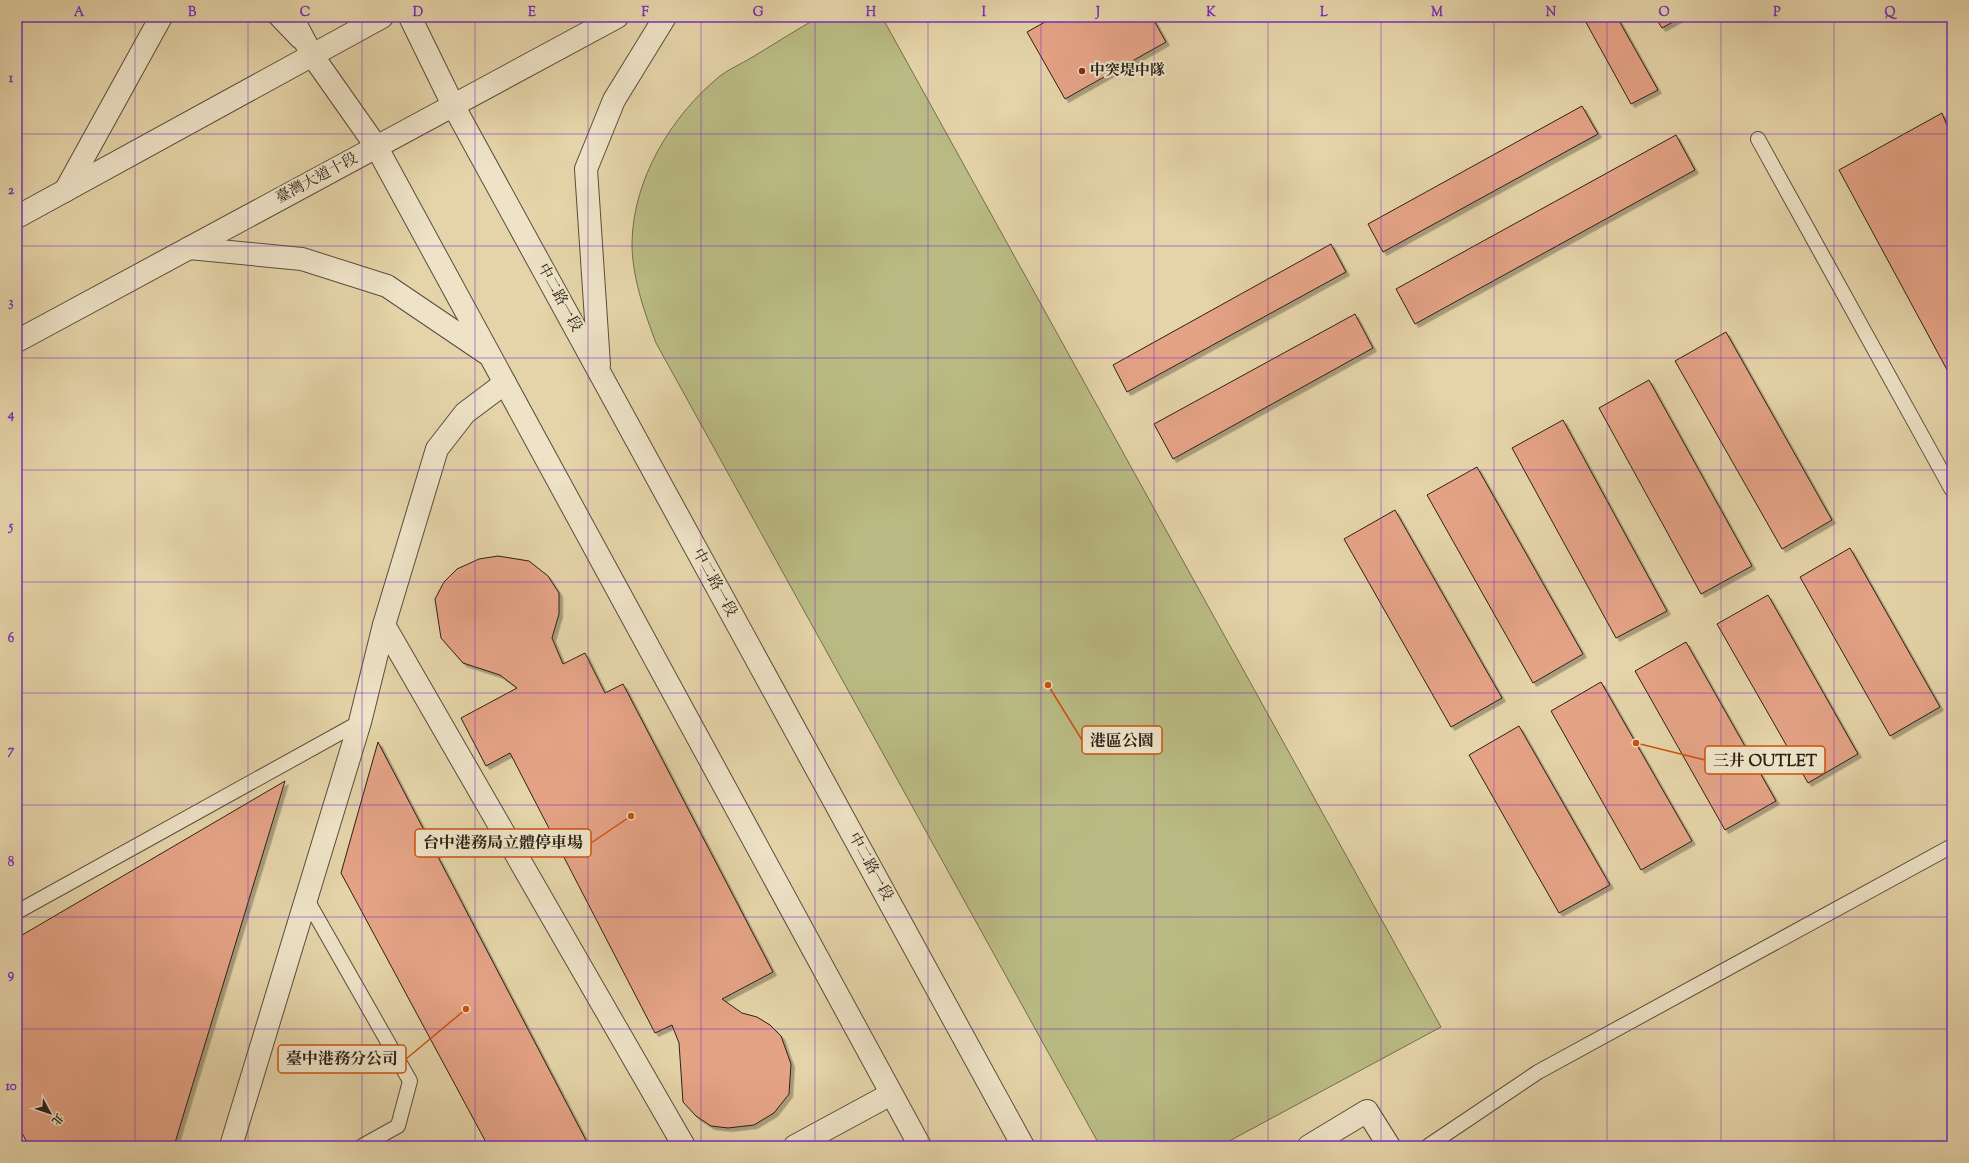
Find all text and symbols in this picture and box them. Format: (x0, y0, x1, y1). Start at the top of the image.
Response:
text: A (74, 4, 85, 22)
text: B (188, 4, 197, 22)
text: C (300, 4, 310, 22)
text: D (413, 4, 423, 22)
text: E (528, 4, 536, 22)
text: F (641, 4, 649, 22)
text: G (753, 4, 764, 22)
text: H (866, 4, 877, 22)
text: I (982, 4, 987, 22)
text: J (1095, 4, 1100, 22)
text: K (1206, 4, 1216, 22)
text: L (1320, 4, 1328, 22)
text: M (1431, 4, 1443, 22)
text: N (1546, 4, 1557, 22)
text: O (1658, 4, 1670, 22)
text: P (1773, 4, 1781, 22)
text: Q (1885, 4, 1898, 22)
place label: 中突堤中隊 (1090, 61, 1165, 82)
marker: 中突堤中隊 (1077, 66, 1087, 76)
text: 1 (9, 70, 14, 88)
street label: 臺灣大道十段 (272, 149, 362, 209)
text: 2 (8, 182, 15, 200)
street label: 中二路一段 (532, 260, 586, 336)
text: 3 (8, 294, 14, 312)
text: 4 (7, 406, 15, 424)
text: 5 (8, 518, 14, 536)
street label: 中二路一段 (687, 545, 741, 621)
text: 6 (8, 630, 15, 648)
callout: 港區公園 (1082, 726, 1162, 754)
text: 港區公園 (1090, 731, 1154, 754)
text: 7 (8, 742, 15, 760)
callout: 三井 OUTLET (1705, 746, 1825, 774)
text: 三井 OUTLET (1713, 751, 1818, 774)
callout: 台中港務局立體停車場 (415, 829, 591, 857)
street label: 中二路一段 (843, 829, 897, 905)
text: 台中港務局立體停車場 (423, 833, 583, 856)
text: 8 (8, 854, 15, 872)
text: 9 (8, 966, 15, 984)
callout: 臺中港務分公司 (278, 1045, 406, 1073)
text: 臺中港務分公司 (286, 1049, 398, 1072)
text: 10 (5, 1078, 17, 1096)
north arrow (30, 1093, 70, 1133)
text: 北 (47, 1109, 67, 1128)

